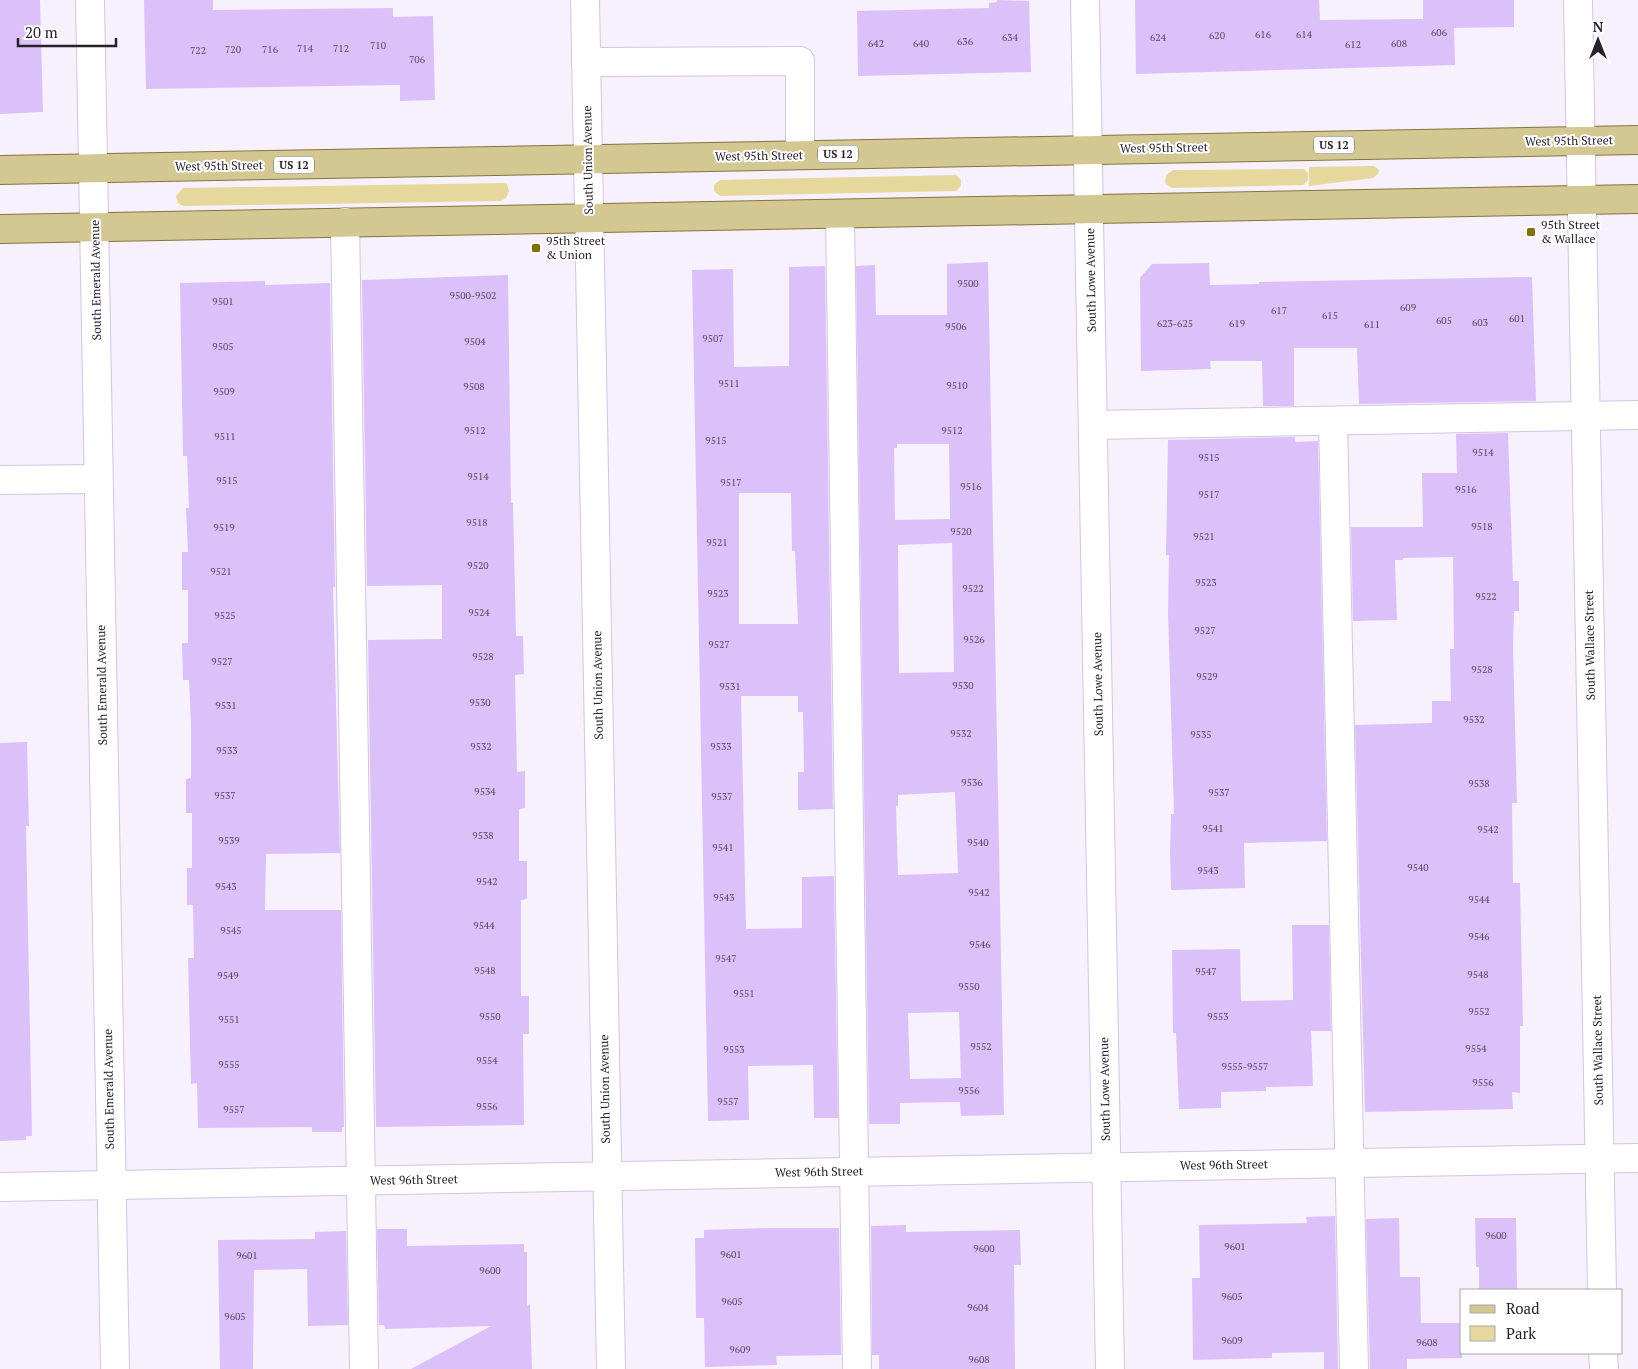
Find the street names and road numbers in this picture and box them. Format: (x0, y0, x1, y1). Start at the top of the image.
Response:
street label: South Union Avenue (579, 105, 596, 215)
street label: West 95th Street (1525, 132, 1614, 149)
road number: US 12 (1314, 136, 1354, 154)
street label: West 95th Street (1120, 139, 1209, 156)
road number: US 12 (818, 146, 858, 162)
street label: West 95th Street (715, 147, 804, 164)
road number: US 12 (274, 156, 314, 174)
street label: West 95th Street (175, 157, 264, 174)
street label: South Emerald Avenue (87, 220, 104, 340)
street label: South Lowe Avenue (1082, 228, 1099, 332)
street label: South Wallace Street (1581, 589, 1598, 700)
street label: South Emerald Avenue (93, 625, 110, 745)
street label: South Union Avenue (589, 630, 606, 740)
street label: South Lowe Avenue (1089, 632, 1106, 736)
street label: South Wallace Street (1589, 994, 1606, 1105)
street label: South Emerald Avenue (100, 1029, 117, 1149)
street label: South Union Avenue (596, 1034, 613, 1144)
street label: South Lowe Avenue (1096, 1037, 1113, 1141)
street label: West 96th Street (1180, 1156, 1269, 1173)
street label: West 96th Street (775, 1163, 864, 1180)
street label: West 96th Street (370, 1171, 459, 1188)

